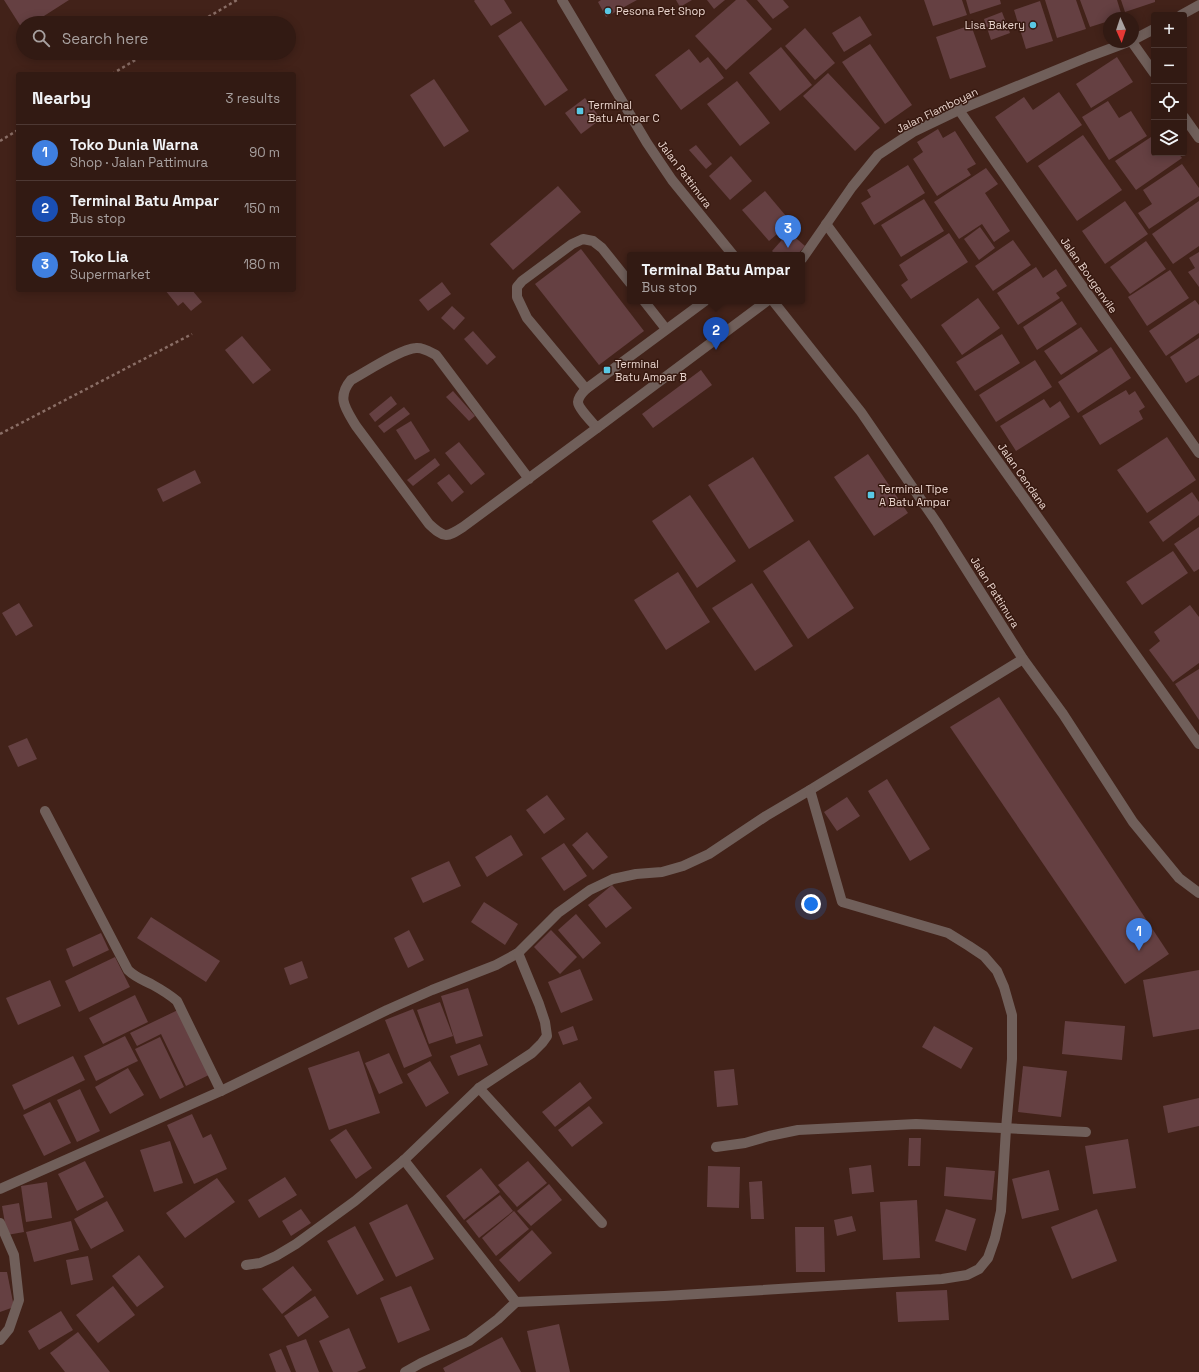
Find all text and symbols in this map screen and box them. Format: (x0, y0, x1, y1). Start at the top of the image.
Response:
place label: Pesona Pet Shop (616, 4, 705, 18)
marker: Pesona Pet Shop (603, 6, 613, 16)
north arrow (1103, 12, 1139, 48)
map controls (1151, 12, 1187, 156)
button: + (1151, 12, 1187, 48)
search box (16, 16, 296, 60)
place label: Lisa Bakery (965, 18, 1025, 32)
marker: Lisa Bakery (1028, 20, 1038, 30)
icon: search (30, 27, 52, 49)
text: Search here (62, 29, 148, 48)
button: − (1151, 48, 1187, 84)
street label: Jalan Flamboyan (894, 84, 980, 136)
button: locate (1151, 84, 1187, 120)
text: Nearby (32, 87, 91, 109)
text: 3 results (226, 90, 280, 107)
place label: Terminal Batu Ampar C (588, 98, 660, 125)
marker: Terminal Batu Ampar C (575, 106, 585, 116)
button: layers (1151, 120, 1187, 156)
text: Toko Dunia Warna (70, 135, 198, 154)
street label: Jalan Pattimura (655, 137, 716, 211)
text: 1 (42, 144, 48, 161)
text: 90 m (249, 144, 280, 161)
text: Shop · Jalan Pattimura (70, 154, 208, 171)
text: Terminal Batu Ampar (70, 191, 219, 210)
text: 2 (41, 200, 49, 217)
text: 150 m (244, 200, 280, 217)
text: Bus stop (70, 210, 126, 227)
pin: 3 (775, 215, 801, 248)
street label: Jalan Bougenvile (1057, 234, 1121, 316)
text: Toko Lia (70, 247, 128, 266)
popup (627, 252, 805, 304)
text: 3 (41, 256, 49, 273)
text: 180 m (244, 256, 280, 273)
text: Terminal Batu Ampar (642, 260, 790, 279)
text: Supermarket (70, 266, 151, 283)
text: Bus stop (642, 279, 697, 296)
pin: 2 (703, 317, 729, 350)
place label: Terminal Batu Ampar B (615, 357, 687, 384)
marker: Terminal Batu Ampar B (602, 365, 612, 375)
street label: Jalan Cendana (995, 440, 1051, 512)
place label: Terminal Tipe A Batu Ampar (879, 482, 950, 509)
marker: Terminal Tipe A Batu Ampar (866, 490, 876, 500)
street label: Jalan Pattimura (967, 554, 1023, 631)
your location (801, 894, 821, 914)
pin: 1 (1126, 918, 1152, 951)

